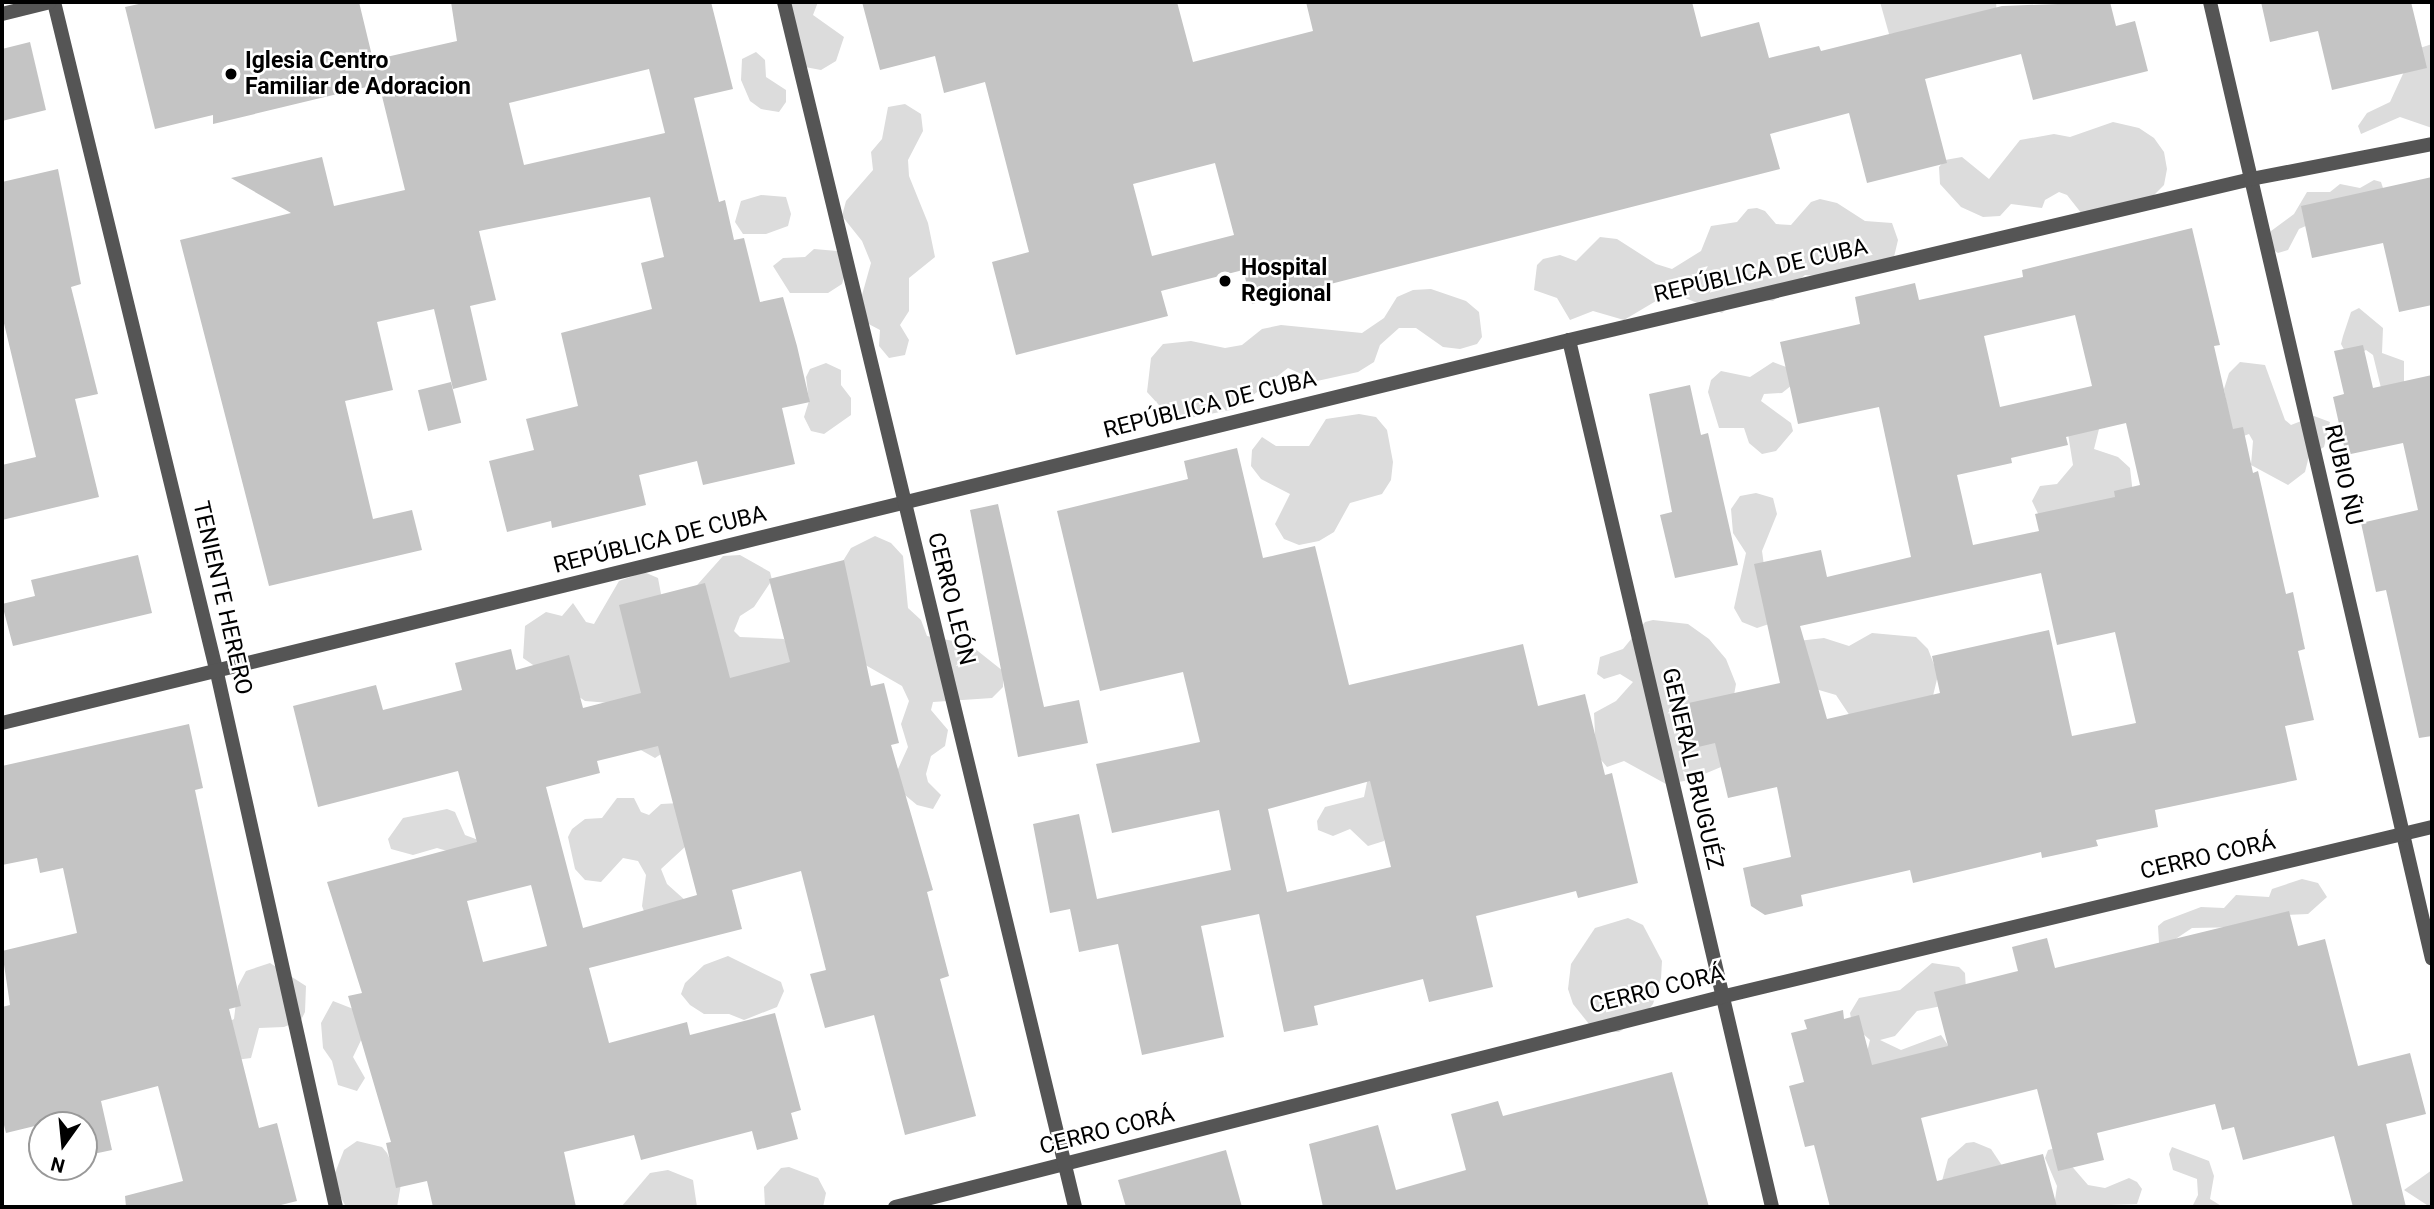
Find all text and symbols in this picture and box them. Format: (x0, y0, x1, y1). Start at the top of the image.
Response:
place label: Iglesia Centro Familiar de Adoracion (245, 47, 471, 101)
marker: Iglesia Centro Familiar de Adoracion (223, 66, 239, 82)
street label: REPÚBLICA DE CUBA (1651, 233, 1871, 309)
place label: Hospital Regional (1241, 254, 1332, 308)
marker: Hospital Regional (1215, 271, 1235, 291)
street label: REPÚBLICA DE CUBA (1101, 365, 1319, 445)
street label: RUBIO ÑU (2318, 422, 2368, 528)
street label: TENIENTE HERERO (186, 499, 258, 697)
street label: REPÚBLICA DE CUBA (551, 500, 769, 580)
street label: CERRO LEÓN (921, 530, 981, 668)
street label: GENERAL BRUGUÉZ (1655, 665, 1729, 873)
street label: CERRO CORÁ (2138, 828, 2278, 886)
street label: CERRO CORÁ (1587, 960, 1727, 1020)
street label: CERRO CORÁ (1037, 1101, 1177, 1161)
north arrow (28, 1111, 98, 1181)
text: N (49, 1152, 67, 1178)

